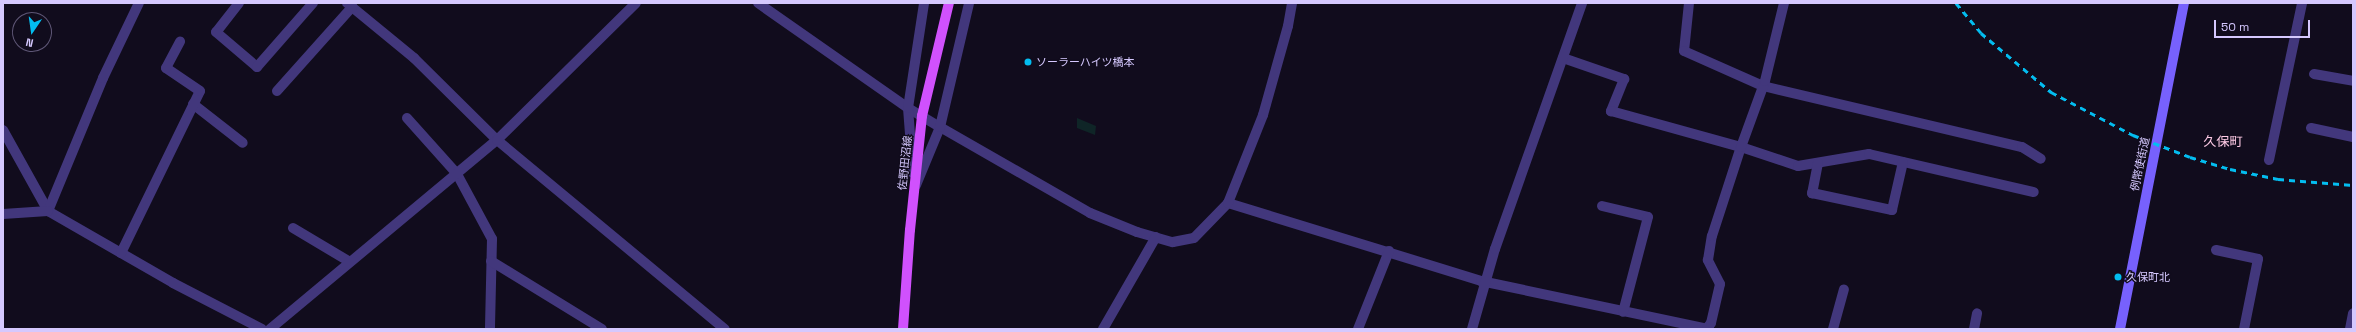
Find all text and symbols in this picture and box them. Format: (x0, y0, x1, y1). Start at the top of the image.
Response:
north arrow (12, 12, 52, 52)
scale bar (2216, 12, 2312, 38)
text: 50 m (2221, 19, 2249, 35)
text: N (24, 35, 35, 50)
place label: ソーラーハイツ橋本 (1036, 55, 1135, 69)
marker: ソーラーハイツ橋本 (1023, 57, 1033, 67)
district label: 久保町 (2204, 134, 2242, 150)
street label: 佐野田沼線 (896, 135, 914, 191)
street label: 例幣使街道 (2128, 136, 2152, 192)
place label: 久保町北 (2126, 270, 2170, 284)
marker: 久保町北 (2113, 272, 2123, 282)

